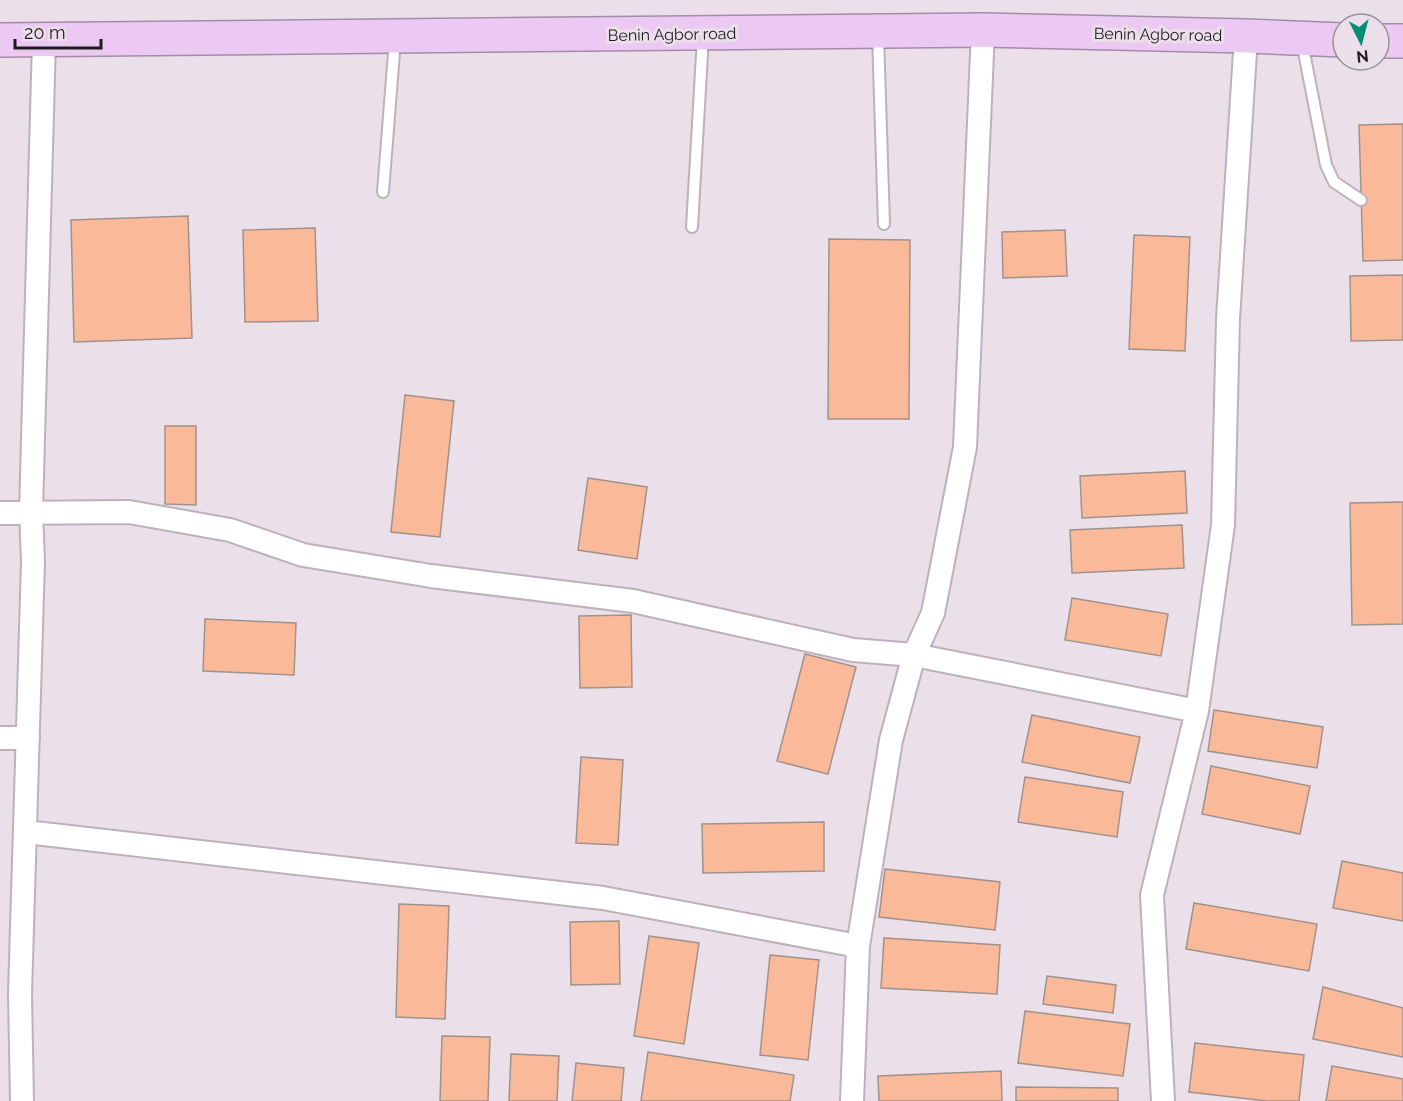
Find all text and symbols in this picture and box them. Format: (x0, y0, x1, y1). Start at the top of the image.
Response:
scale bar (15, 12, 100, 50)
north arrow (1331, 12, 1391, 72)
text: 20 m (24, 22, 66, 43)
street label: Benin Agbor road (608, 24, 736, 45)
street label: Benin Agbor road (1094, 24, 1222, 45)
text: N (1355, 46, 1370, 67)

